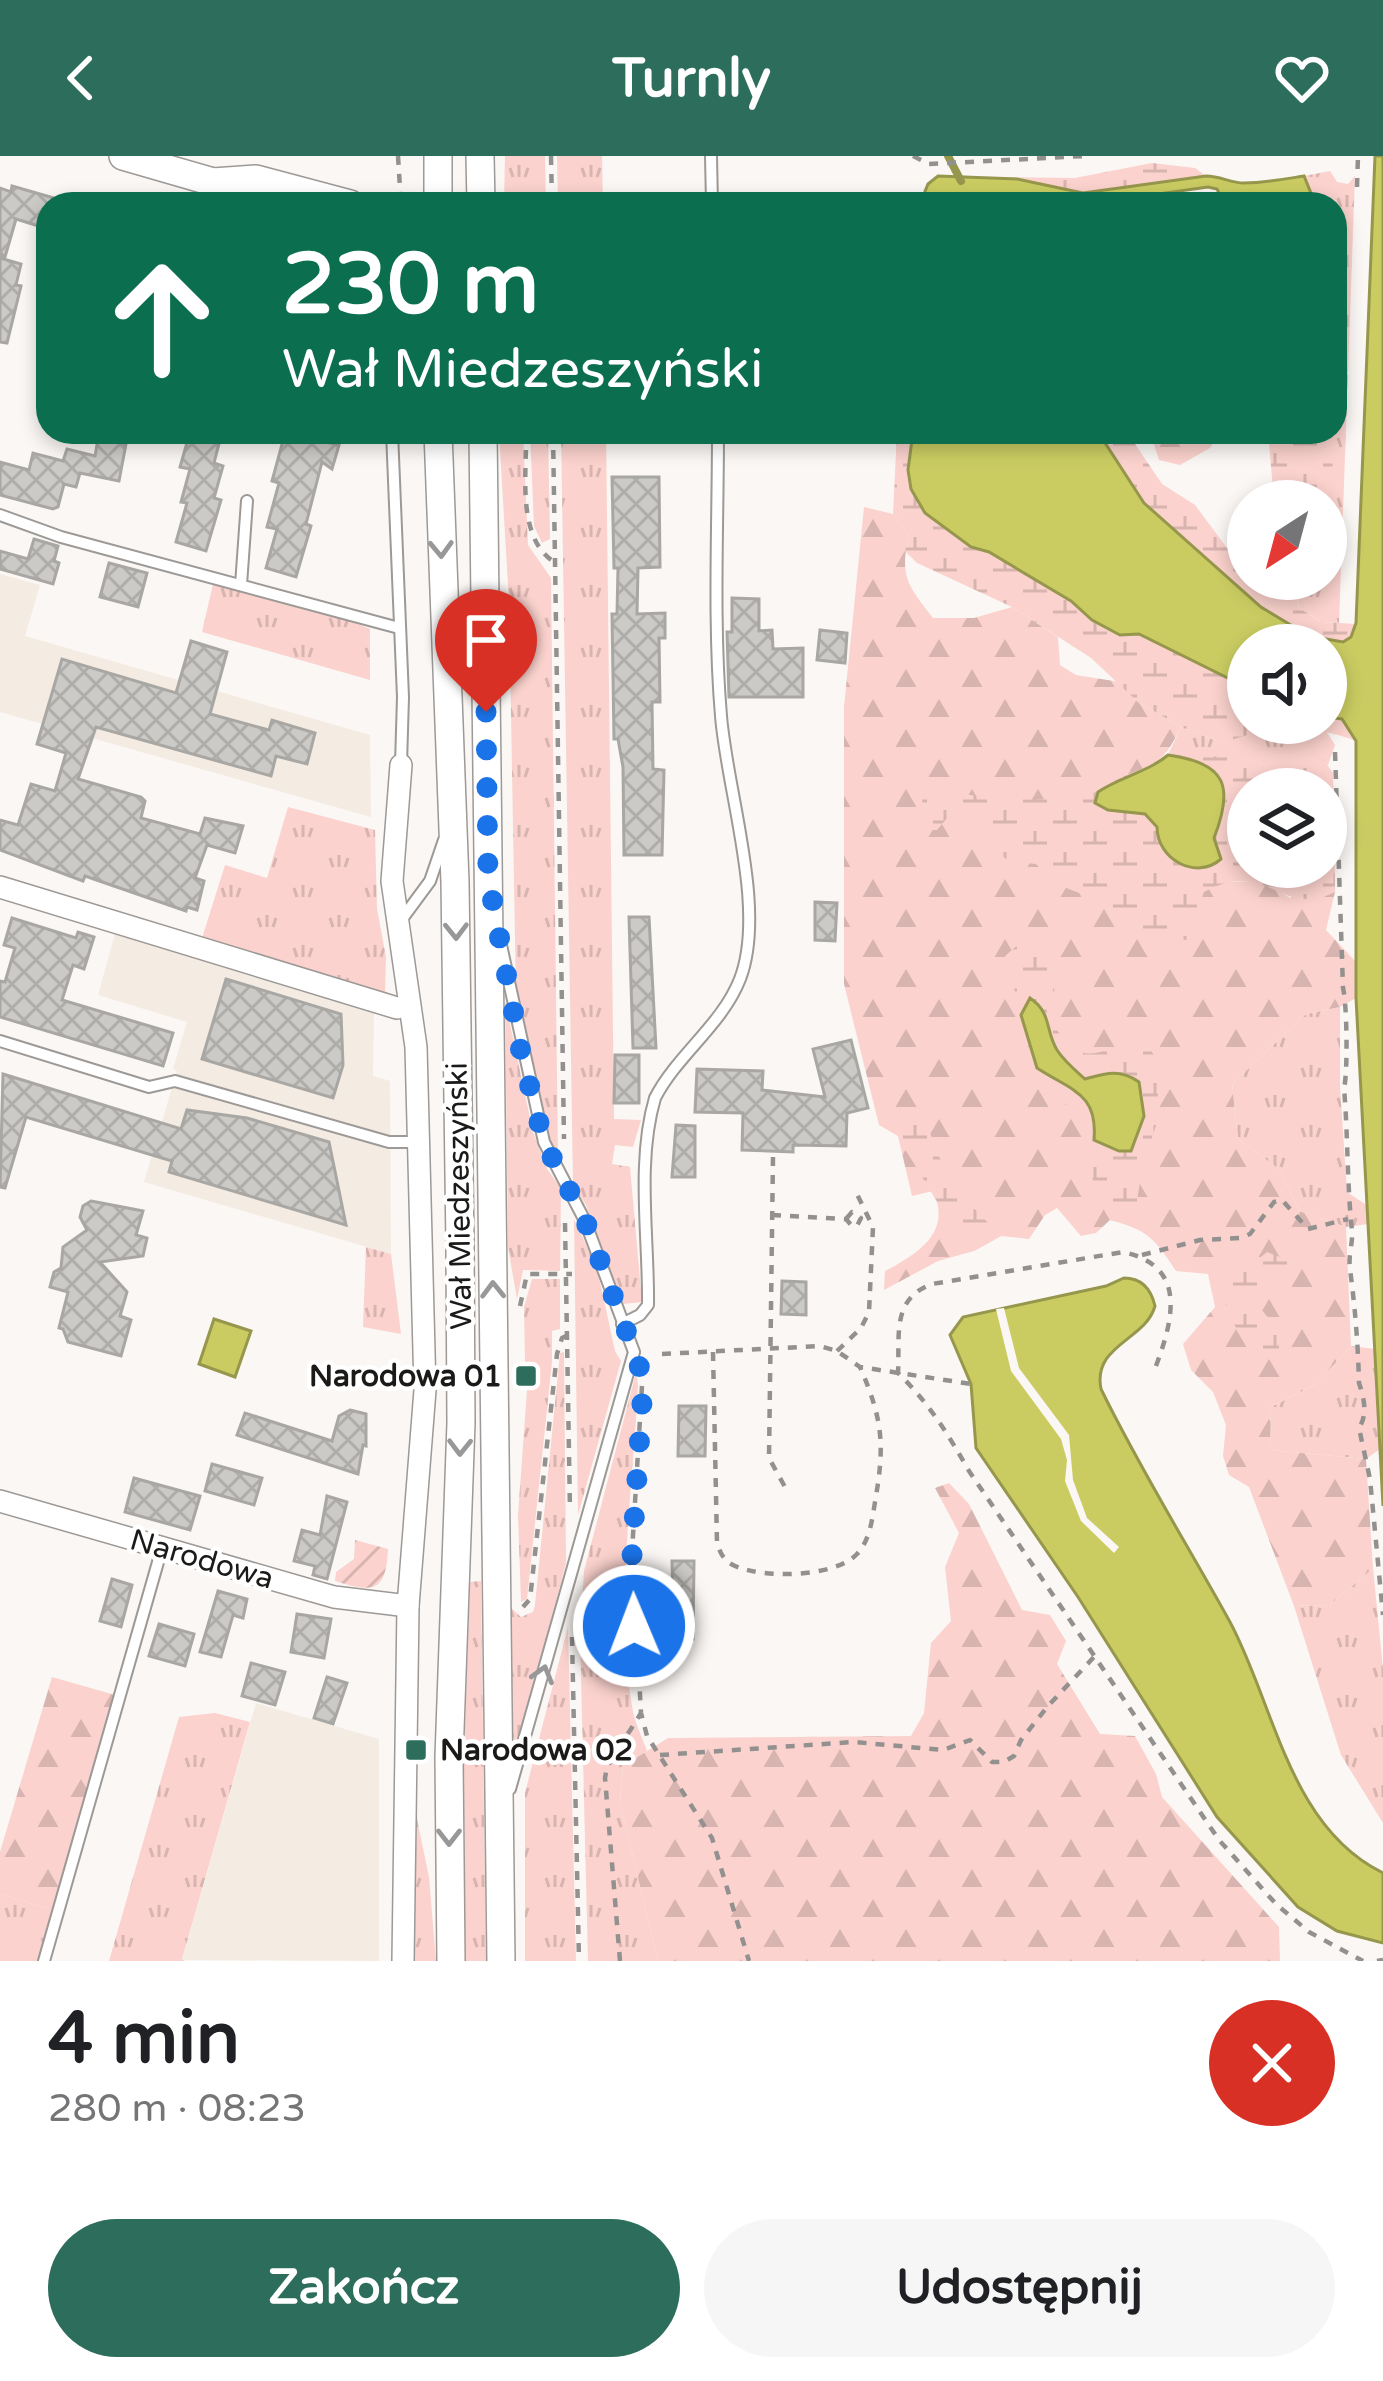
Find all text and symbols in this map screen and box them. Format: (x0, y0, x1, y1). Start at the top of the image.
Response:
icon: back (48, 45, 114, 111)
icon: heart (1269, 45, 1335, 111)
text: Turnly (612, 46, 771, 111)
text: 230 m (282, 235, 539, 336)
icon: ahead (84, 240, 240, 396)
text: Wał Miedzeszyński (282, 337, 763, 402)
north arrow (1227, 480, 1347, 600)
map controls (1227, 480, 1347, 888)
one-way arrow (428, 540, 454, 559)
pin (435, 589, 537, 712)
icon: arrive (453, 607, 519, 673)
button: sound (1227, 624, 1347, 744)
button: layers (1227, 768, 1347, 888)
one-way arrow (443, 923, 469, 941)
street label: Wał Miedzeszyński (439, 1062, 480, 1330)
one-way arrow (480, 1280, 506, 1298)
place label: Narodowa 01 (309, 1358, 502, 1395)
marker: Narodowa 01 (513, 1363, 539, 1389)
one-way arrow (448, 1438, 474, 1457)
street label: Narodowa (126, 1521, 278, 1598)
position arrow (571, 1563, 697, 1689)
one-way arrow (528, 1665, 553, 1685)
place label: Narodowa 02 (440, 1732, 633, 1769)
marker: Narodowa 02 (403, 1737, 429, 1763)
one-way arrow (436, 1829, 462, 1847)
text: 4 min (48, 1996, 240, 2083)
button: close (1209, 2000, 1335, 2126)
text: 280 m · 08:23 (48, 2085, 306, 2132)
button: Zakończ (48, 2219, 680, 2357)
button: Udostępnij (704, 2219, 1335, 2357)

